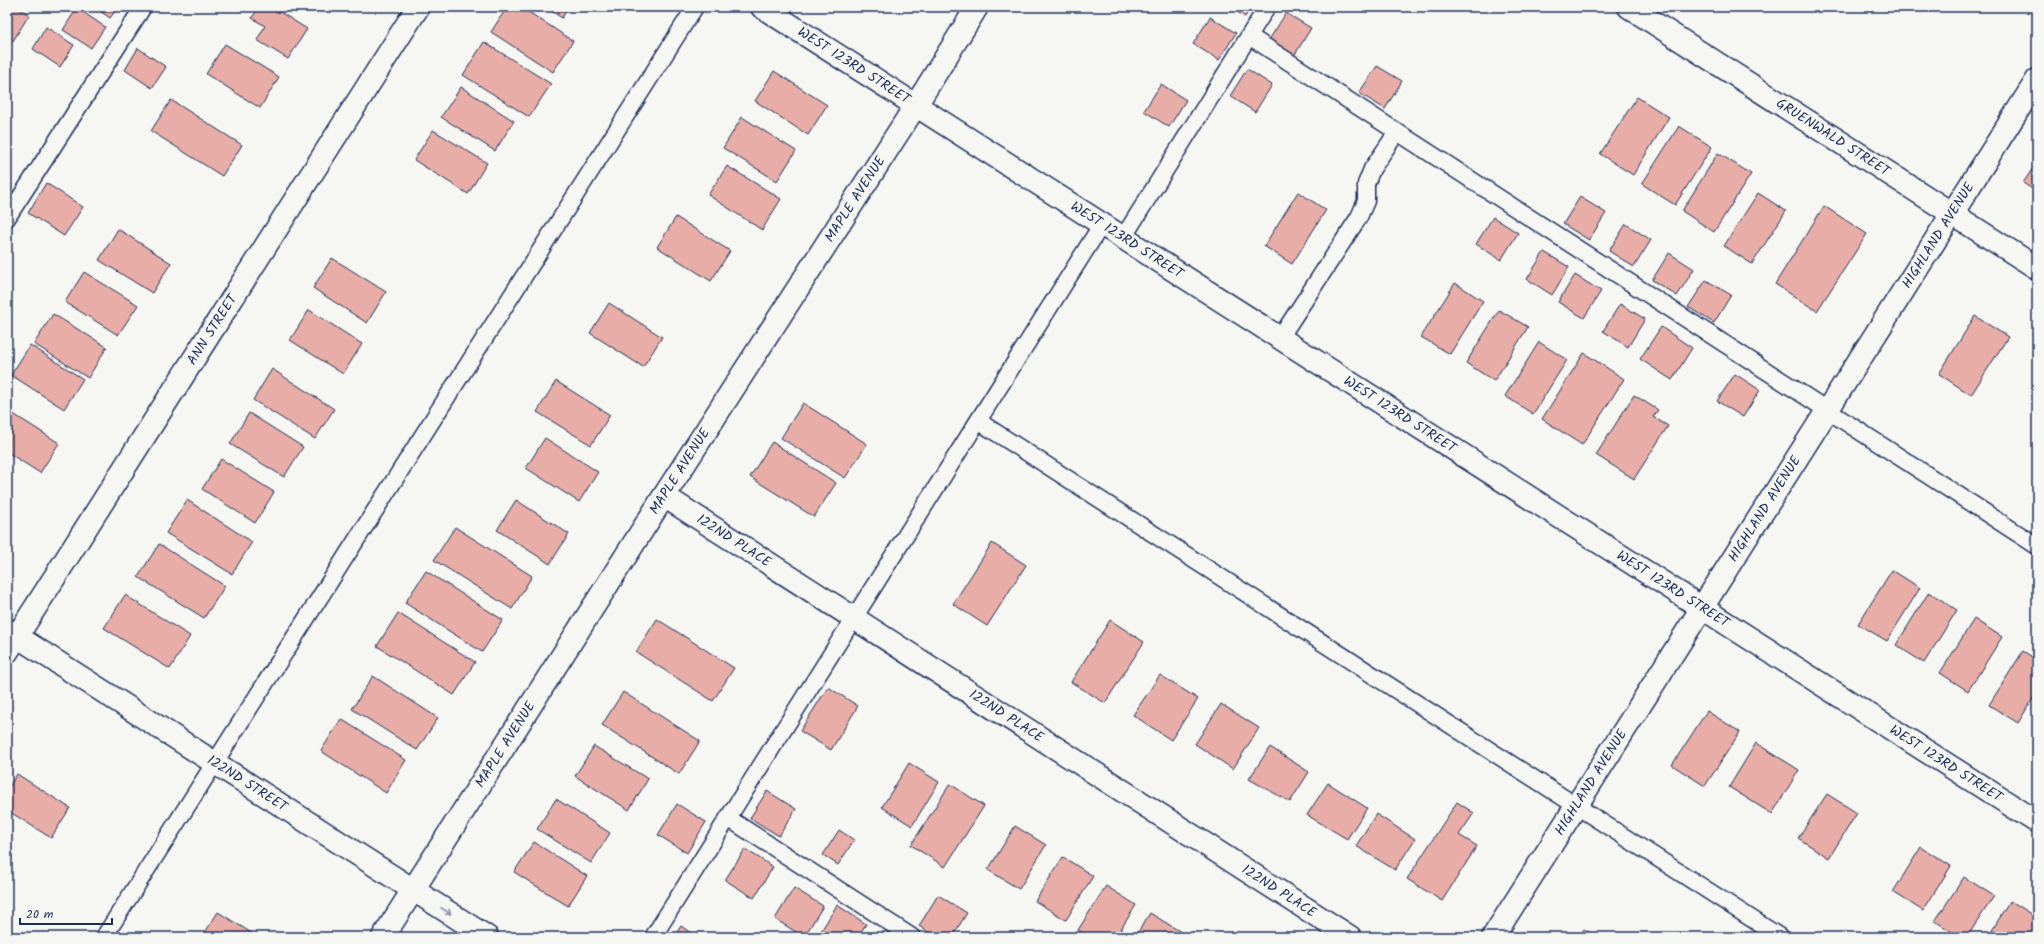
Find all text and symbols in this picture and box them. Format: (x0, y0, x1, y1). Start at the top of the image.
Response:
street label: WEST 123RD STREET (793, 21, 916, 111)
street label: GRUENWALD STREET (1771, 93, 1895, 183)
street label: MAPLE AVENUE (819, 151, 892, 247)
street label: HIGHLAND AVENUE (1896, 177, 1981, 293)
street label: WEST 123RD STREET (1066, 196, 1189, 285)
street label: ANN STREET (181, 289, 244, 370)
street label: WEST 123RD STREET (1339, 370, 1462, 460)
street label: MAPLE AVENUE (644, 423, 716, 519)
street label: HIGHLAND AVENUE (1723, 451, 1807, 566)
street label: 122ND PLACE (692, 509, 776, 574)
street label: WEST 123RD STREET (1612, 545, 1735, 634)
street label: 122ND PLACE (965, 684, 1049, 749)
street label: MAPLE AVENUE (470, 696, 542, 792)
street label: WEST 123RD STREET (1885, 719, 2008, 809)
street label: HIGHLAND AVENUE (1549, 724, 1634, 840)
street label: 122ND STREET (202, 750, 293, 818)
street label: 122ND PLACE (1237, 859, 1321, 924)
scale bar (20, 900, 112, 926)
text: 20 m (26, 905, 54, 924)
one-way arrow (440, 907, 451, 915)

